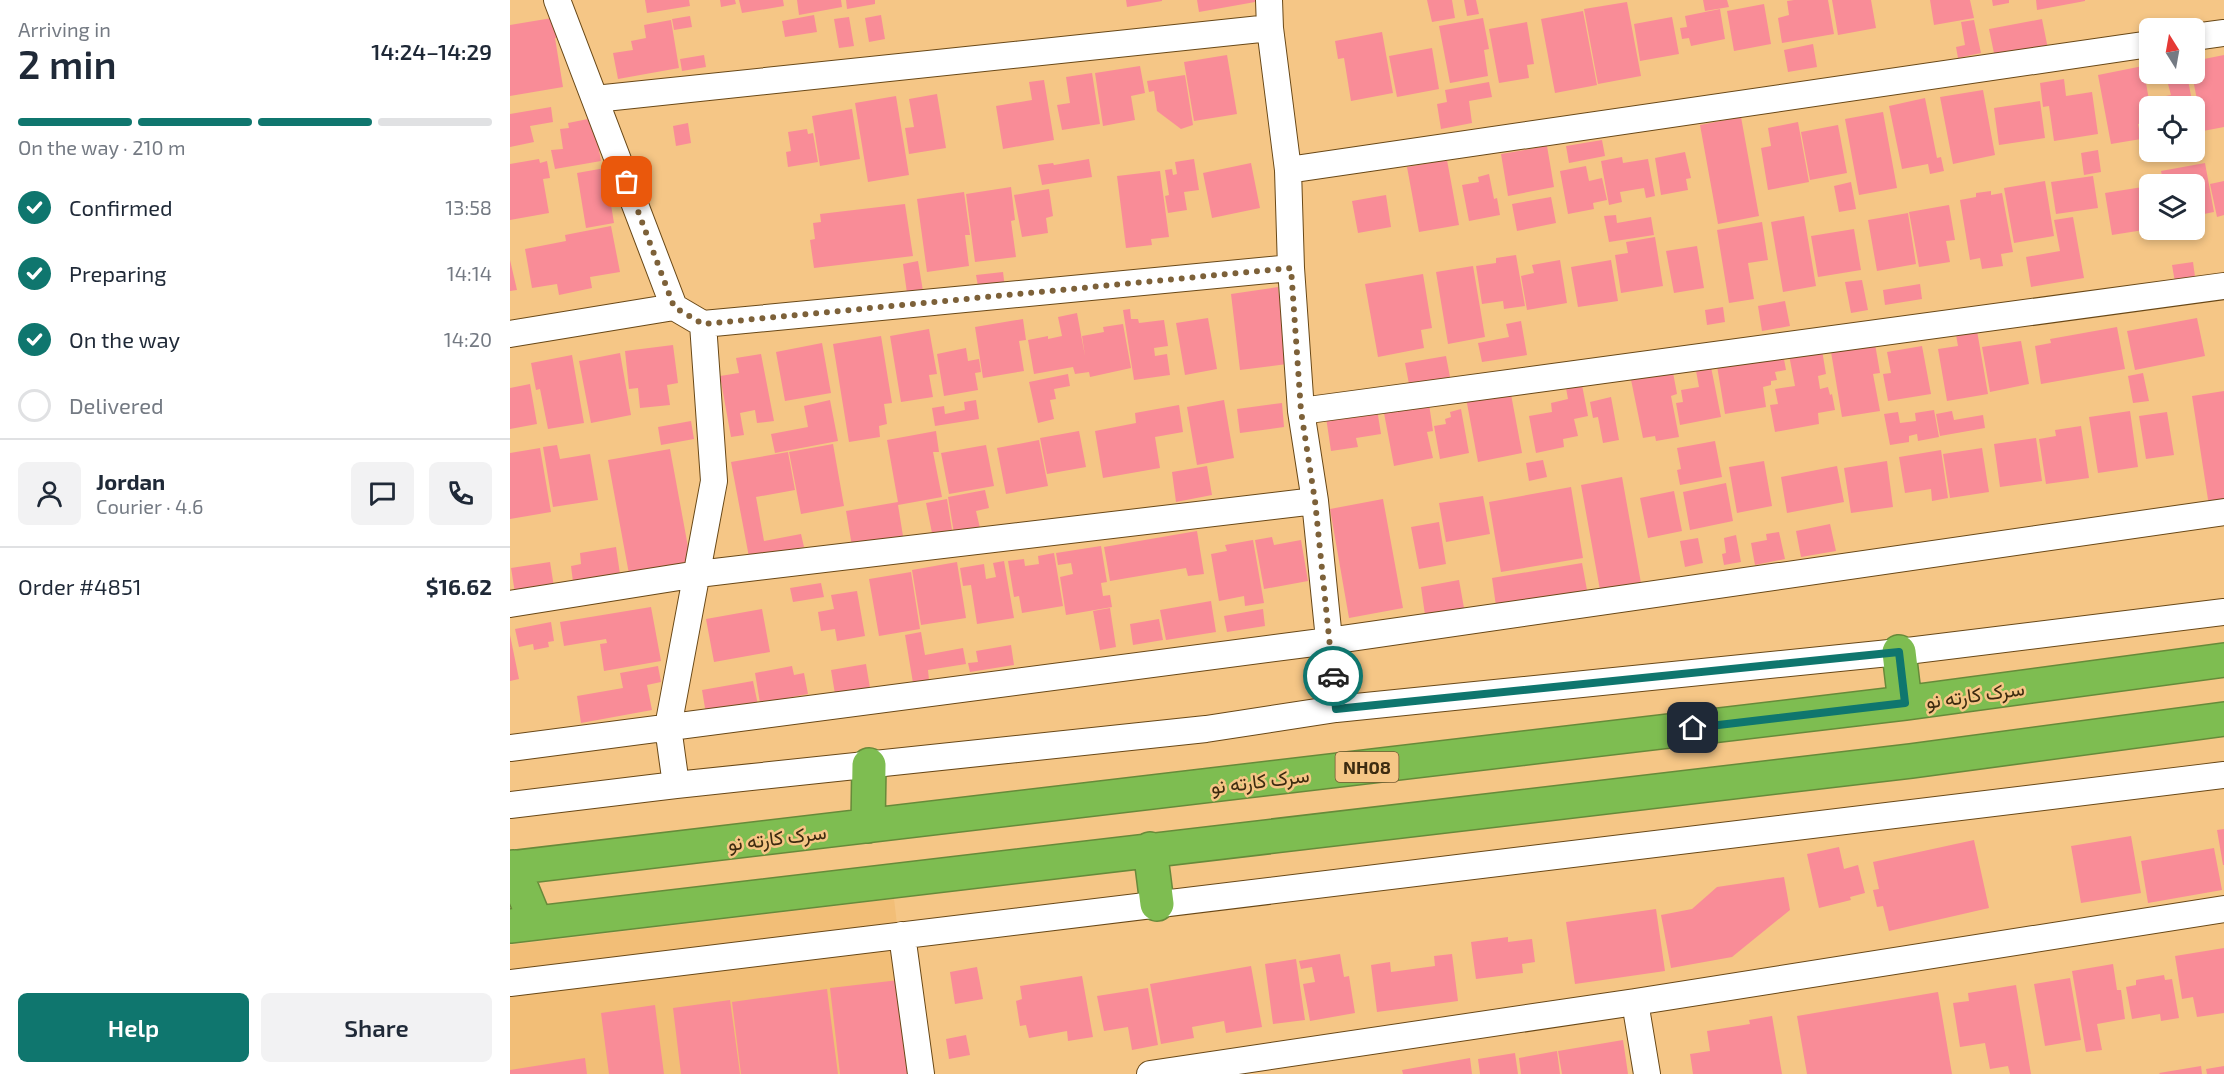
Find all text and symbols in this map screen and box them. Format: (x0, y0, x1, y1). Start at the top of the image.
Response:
text: Arriving in (18, 17, 111, 41)
north arrow (2139, 18, 2205, 84)
map controls (2139, 18, 2205, 240)
text: 14:24–14:29 (371, 38, 492, 64)
text: 2 min (18, 40, 117, 87)
button: locate (2139, 96, 2205, 162)
text: On the way · 210 m (18, 135, 186, 159)
pin (601, 156, 652, 207)
icon: bag (610, 165, 643, 198)
button: layers (2139, 174, 2205, 240)
icon: check (18, 191, 51, 224)
text: Confirmed (69, 194, 173, 220)
text: 13:58 (445, 195, 492, 219)
icon: check (18, 257, 51, 290)
text: Preparing (69, 260, 167, 286)
text: 14:14 (447, 261, 492, 285)
icon: check (18, 323, 51, 356)
text: On the way (69, 326, 180, 352)
text: 14:20 (444, 327, 492, 351)
text: Delivered (69, 392, 164, 418)
button: person (18, 462, 81, 525)
button: chat (351, 462, 414, 525)
button: phone (429, 462, 492, 525)
text: Jordan (96, 468, 165, 494)
text: Courier · 4.6 (96, 494, 203, 518)
text: Order #4851 (18, 573, 142, 599)
text: $16.62 (426, 573, 492, 599)
courier (1303, 646, 1363, 706)
icon: car (1317, 660, 1350, 693)
street label: سرک کارته نو (1924, 675, 2026, 715)
pin (1667, 702, 1718, 753)
icon: home (1676, 711, 1709, 744)
road number: NH08 (1336, 752, 1398, 782)
street label: سرک کارته نو (1209, 762, 1311, 800)
street label: سرک کارته نو (726, 819, 828, 857)
button: Help (18, 993, 249, 1062)
button: Share (261, 993, 492, 1062)

